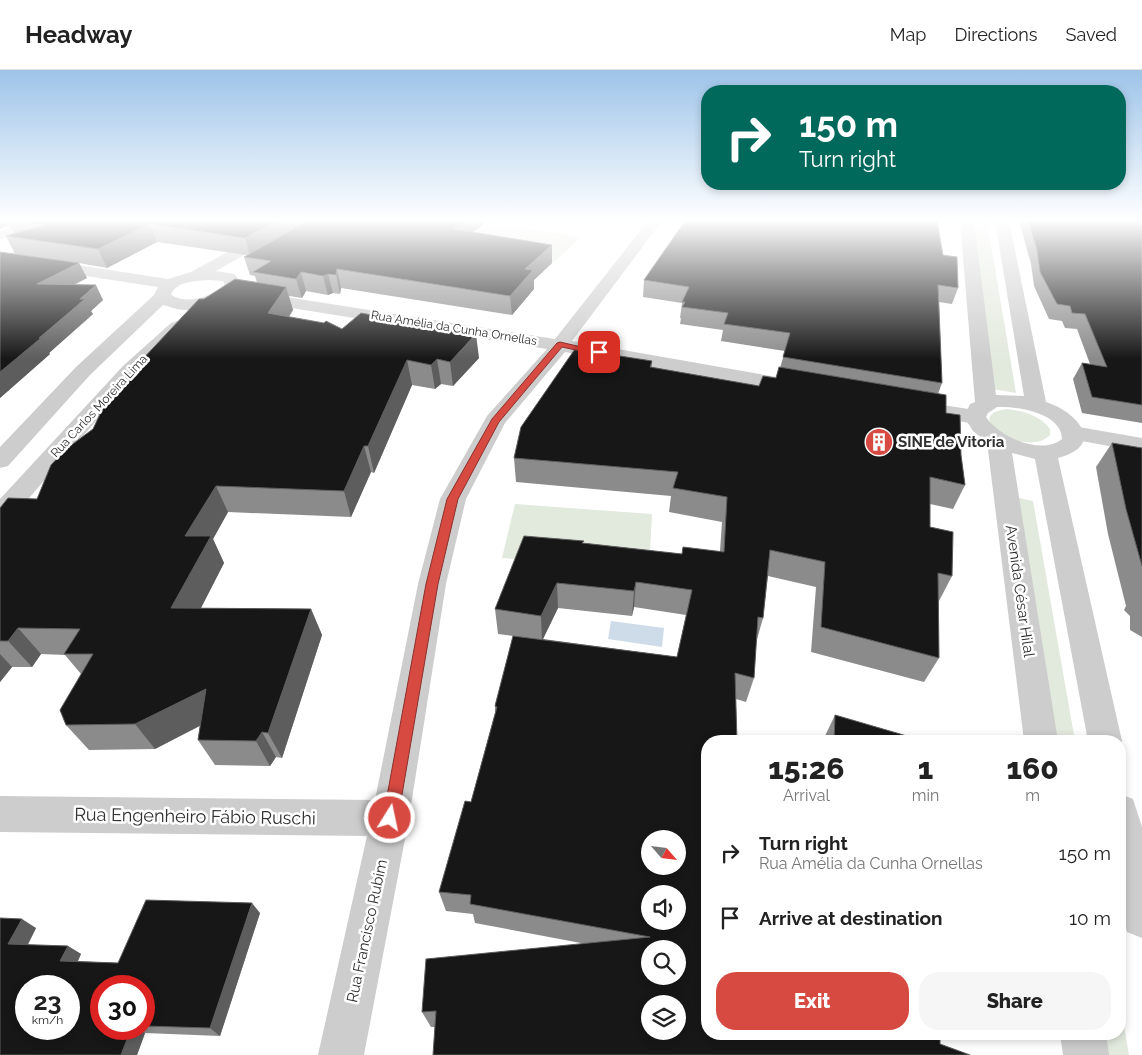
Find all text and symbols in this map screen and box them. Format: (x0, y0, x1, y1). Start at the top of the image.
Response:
text: Headway (25, 20, 133, 49)
text: Map (890, 24, 926, 45)
text: Directions (954, 24, 1038, 45)
text: Saved (1066, 24, 1117, 45)
text: 150 m (799, 104, 898, 145)
icon: right (716, 105, 781, 170)
text: Turn right (799, 146, 896, 172)
street label: Rua Amélia da Cunha Ornellas (370, 308, 538, 348)
pin (578, 331, 620, 373)
icon: arrive (585, 338, 613, 366)
street label: Rua Carlos Moreira Lima (48, 352, 150, 460)
building icon: SINE de Vitoria (864, 427, 894, 457)
place label: SINE de Vitoria (898, 433, 1005, 451)
street label: Avenida César Hilal (1002, 524, 1038, 659)
text: 15:26 (768, 751, 844, 786)
text: 1 (918, 751, 933, 786)
text: 160 (1007, 751, 1059, 786)
text: Arrival (783, 786, 830, 805)
text: min (912, 786, 939, 805)
text: m (1025, 786, 1040, 805)
position arrow (363, 791, 415, 843)
street label: Rua Engenheiro Fábio Ruschi (74, 803, 316, 829)
north arrow (641, 830, 686, 875)
map controls (641, 830, 686, 1040)
text: Turn right (759, 832, 848, 854)
icon: right (716, 839, 744, 867)
text: 150 m (1059, 842, 1111, 864)
text: Rua Amélia da Cunha Ornellas (759, 854, 983, 873)
street label: Rua Francisco Rubim (343, 858, 391, 1004)
button: sound (641, 885, 686, 930)
icon: arrive (716, 904, 744, 932)
text: Arrive at destination (759, 907, 943, 929)
text: 10 m (1069, 907, 1111, 929)
button: search (641, 940, 686, 985)
button: Exit (716, 972, 909, 1030)
button: Share (919, 972, 1111, 1030)
speed limit sign: 30 (90, 975, 155, 1040)
text: 23 (33, 986, 62, 1016)
button: layers (641, 995, 686, 1040)
text: km/h (32, 1013, 63, 1027)

